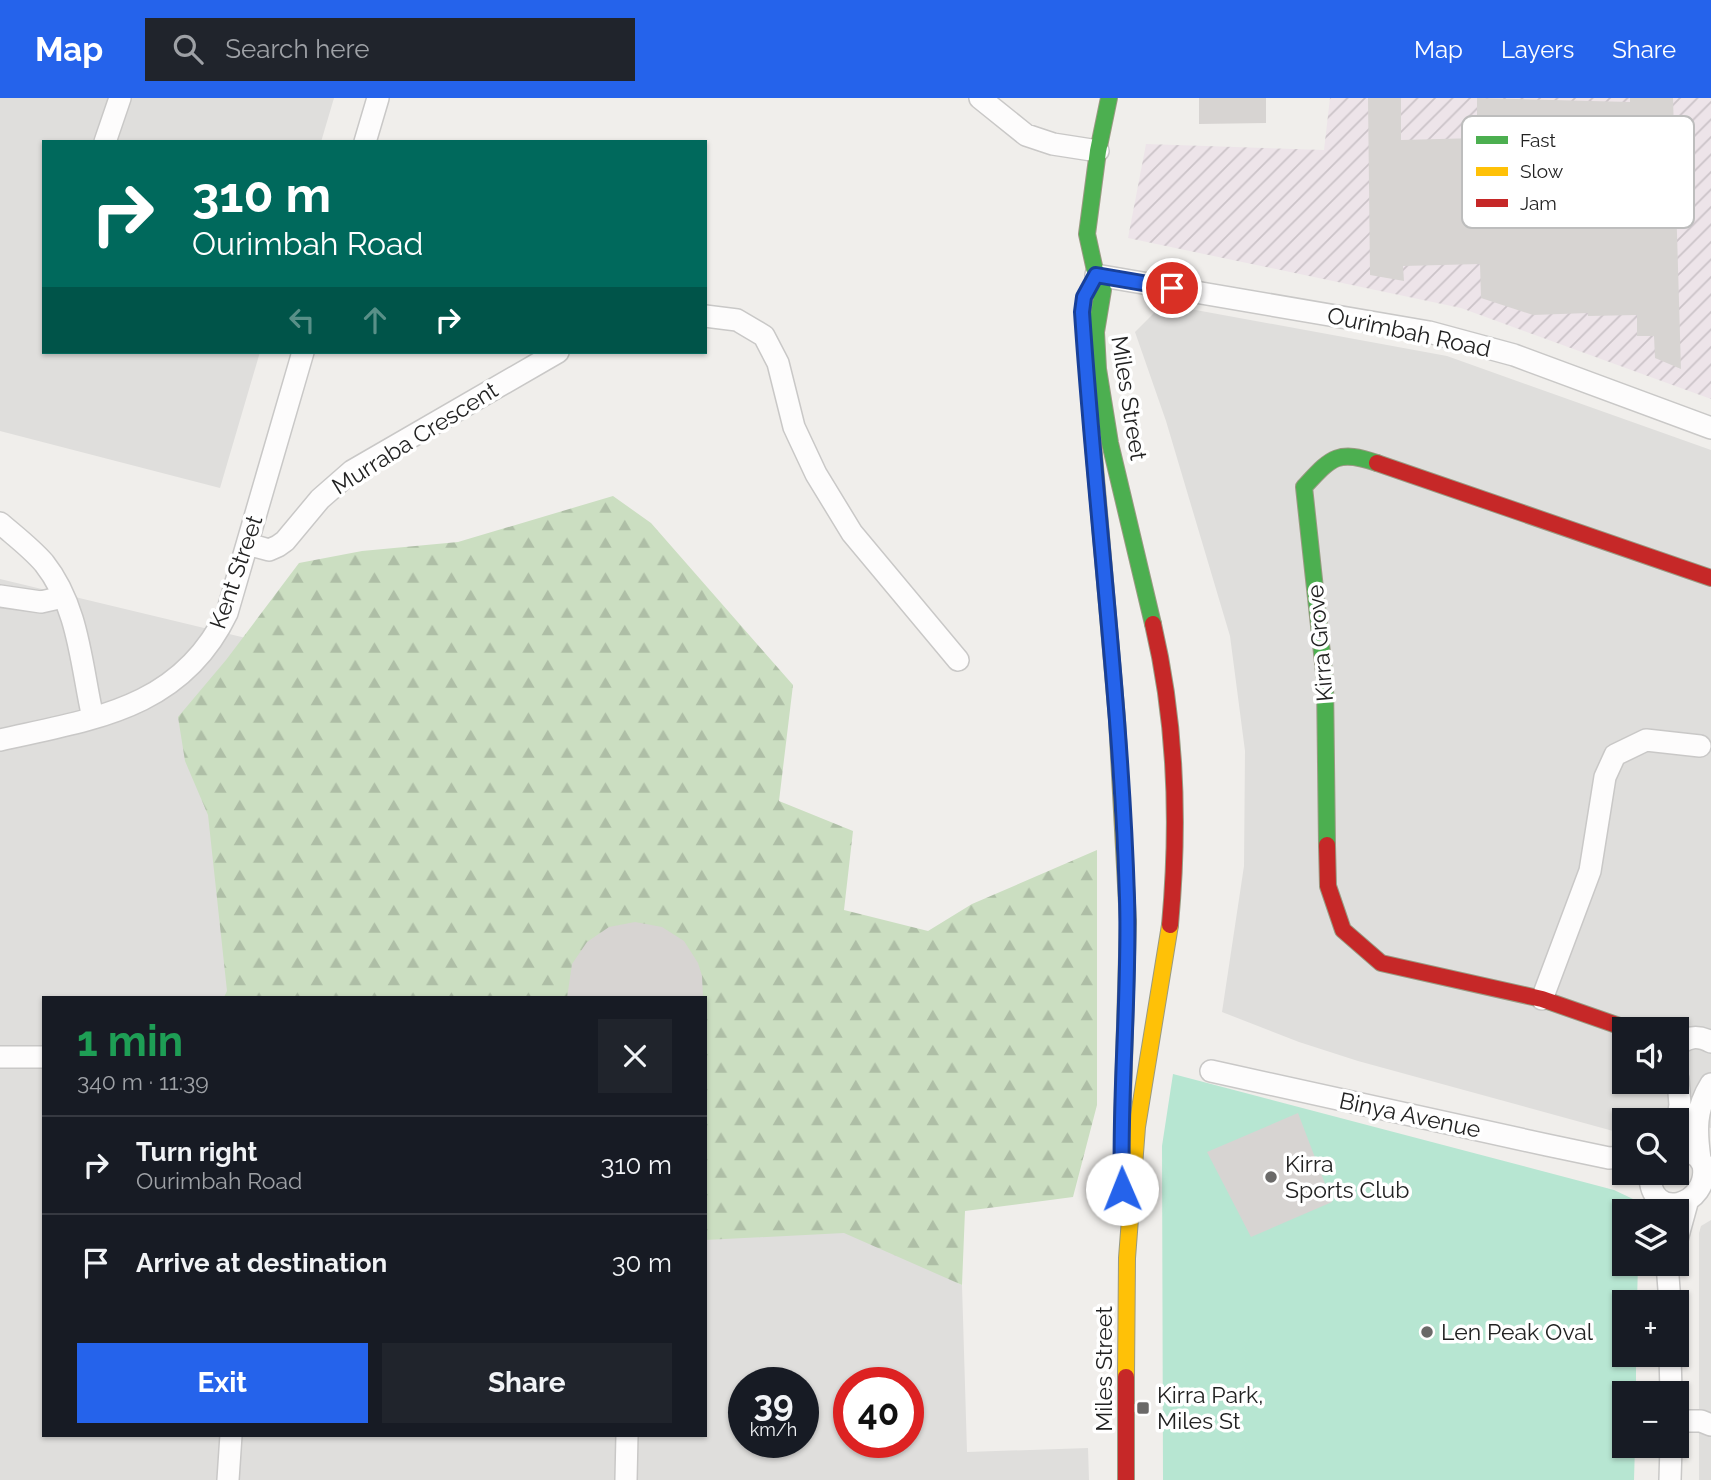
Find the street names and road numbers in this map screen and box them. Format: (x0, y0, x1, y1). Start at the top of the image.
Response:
street label: Ourimbah Road (1325, 301, 1493, 362)
street label: Miles Street (1106, 334, 1153, 462)
street label: Murraba Crescent (327, 376, 503, 499)
street label: Kent Street (204, 511, 268, 632)
street label: Kirra Grove (1301, 584, 1338, 703)
street label: Binya Avenue (1337, 1086, 1483, 1143)
street label: Miles Street (1090, 1306, 1117, 1432)

